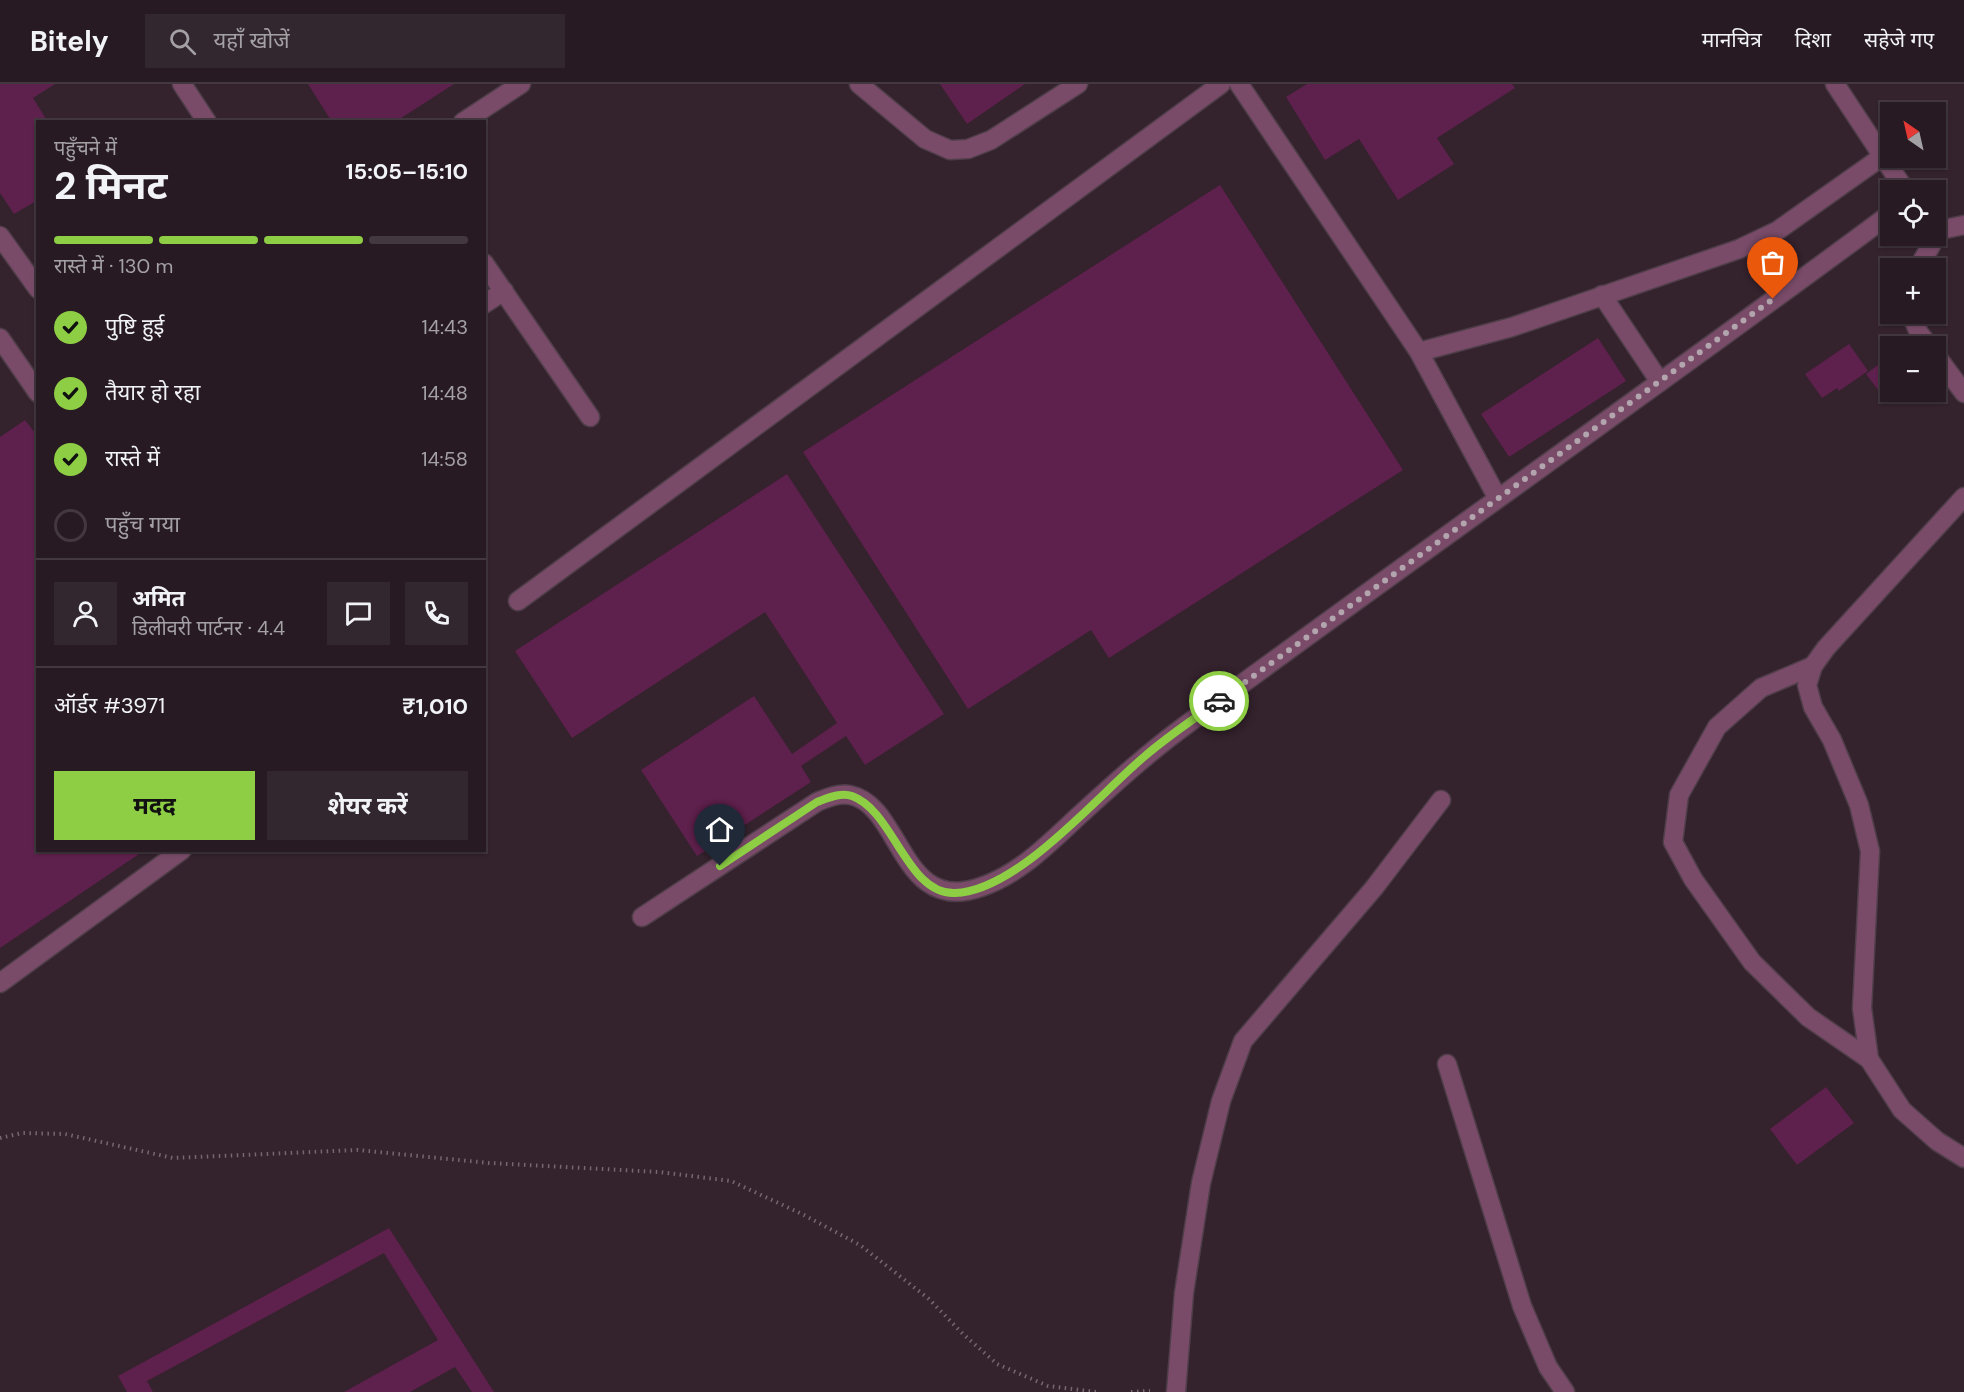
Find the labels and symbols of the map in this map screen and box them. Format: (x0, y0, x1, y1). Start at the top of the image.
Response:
north arrow (1880, 102, 1946, 168)
pin (1747, 237, 1798, 299)
courier (1189, 671, 1249, 731)
pin (694, 804, 745, 866)

